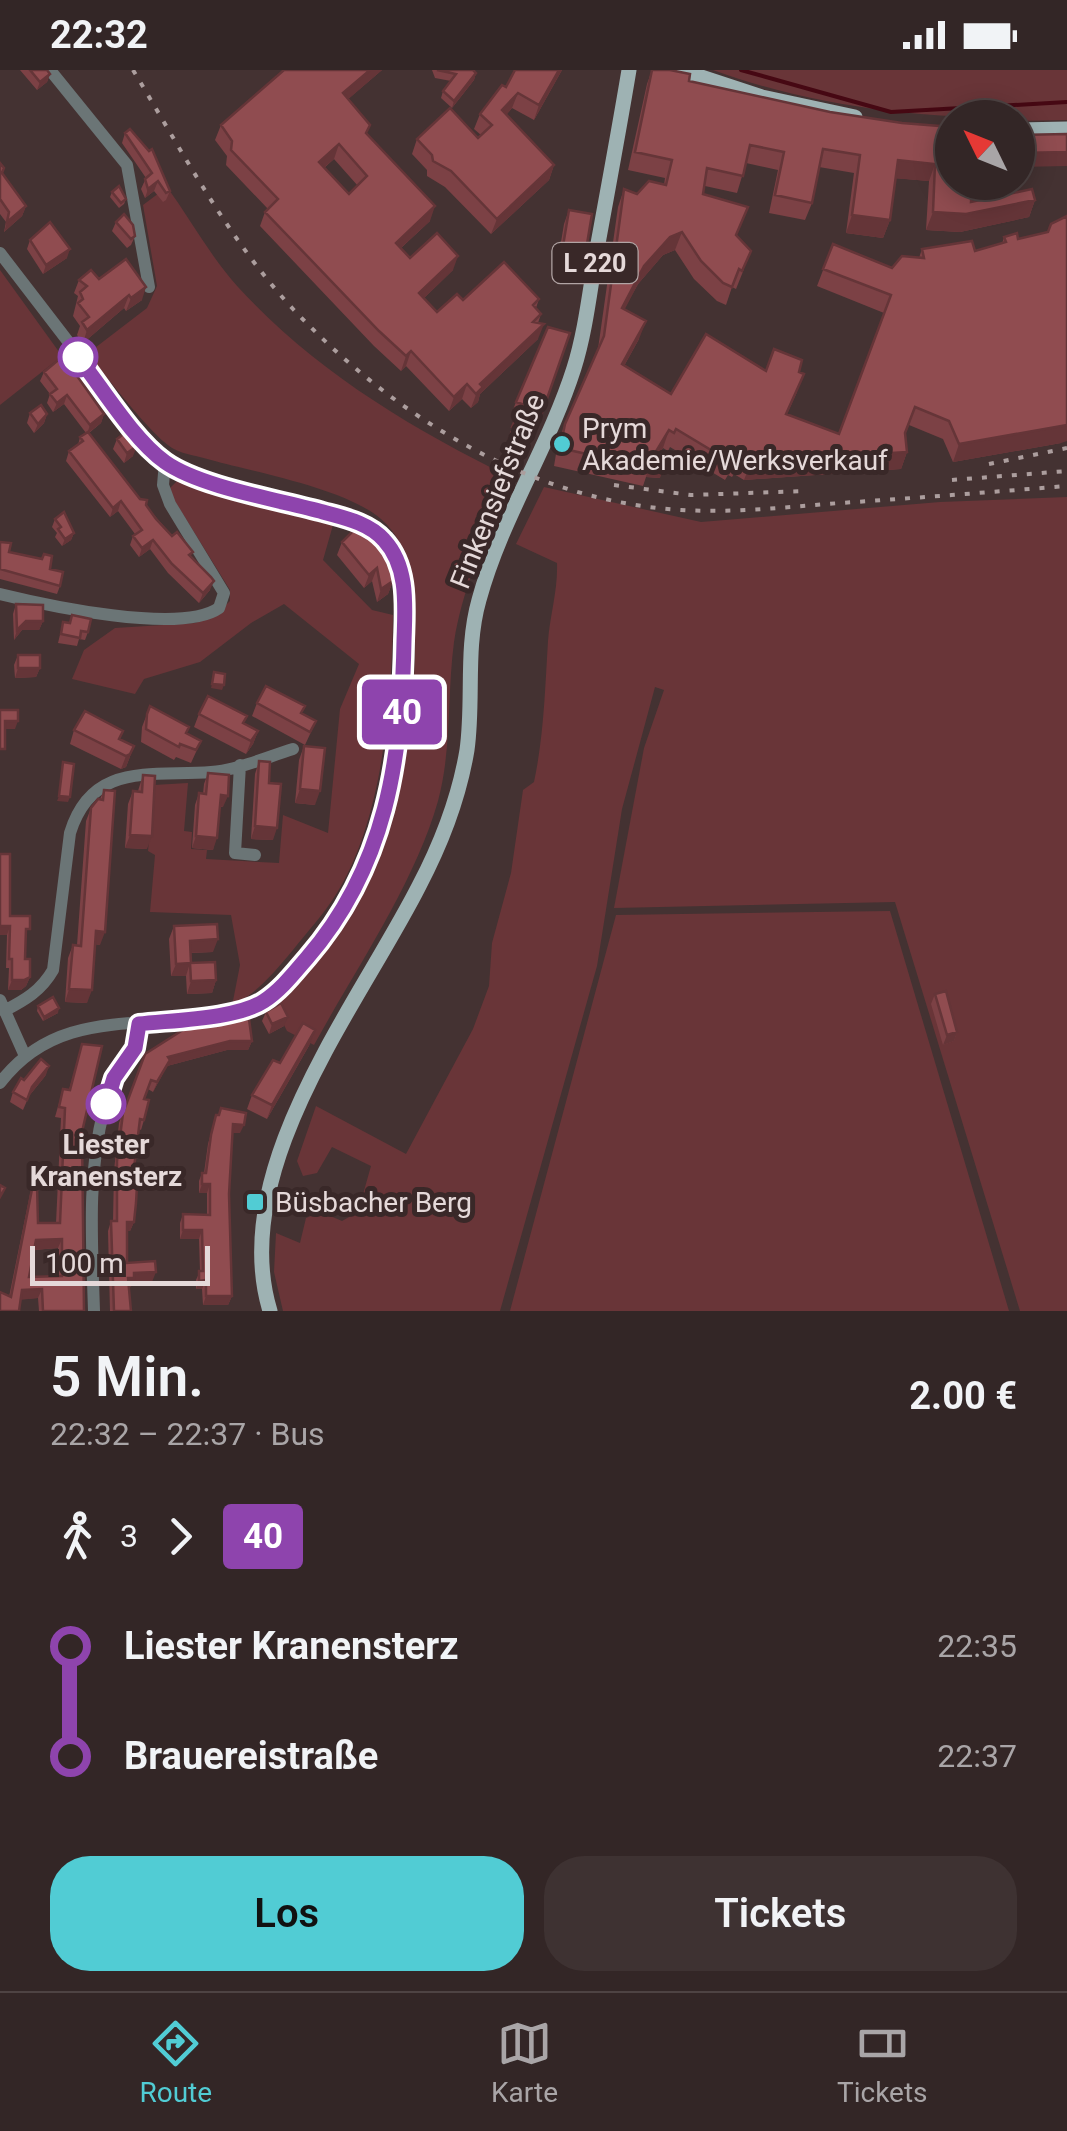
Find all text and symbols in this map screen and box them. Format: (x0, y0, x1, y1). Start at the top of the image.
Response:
text: 22:32 (50, 13, 148, 57)
north arrow (935, 100, 1035, 200)
map controls (935, 100, 1035, 200)
road number: L 220 (552, 243, 638, 283)
unlabelled marker (59, 338, 97, 376)
street label: Finkensiefstraße (443, 389, 552, 593)
place label: Prym Akademie/Werksverkauf (582, 412, 888, 477)
marker: Prym Akademie/Werksverkauf (551, 433, 573, 455)
line badge: 40 (357, 680, 447, 744)
text: 40 (382, 692, 422, 733)
marker: Liester Kranensterz (87, 1085, 125, 1123)
place label: Liester Kranensterz (30, 1128, 182, 1193)
place label: Büsbacher Berg (275, 1186, 472, 1219)
marker: Büsbacher Berg (244, 1191, 266, 1213)
scale bar (30, 1241, 210, 1286)
text: 100 m (45, 1247, 124, 1280)
text: 5 Min. (50, 1345, 204, 1409)
text: 2.00 € (909, 1374, 1017, 1418)
text: 22:32 – 22:37 · Bus (50, 1415, 325, 1453)
icon: walk (50, 1509, 105, 1564)
icon: forward (153, 1509, 208, 1564)
text: 40 (243, 1516, 283, 1557)
text: 3 (120, 1517, 138, 1555)
text: Liester Kranensterz (124, 1624, 458, 1668)
text: 22:35 (937, 1627, 1017, 1665)
text: Brauereistraße (124, 1734, 378, 1778)
text: 22:37 (937, 1737, 1017, 1775)
button: Los (50, 1856, 524, 1971)
button: Tickets (544, 1856, 1017, 1971)
tab: Route (139, 2016, 212, 2109)
tab: Karte (491, 2016, 558, 2109)
tab: Tickets (837, 2016, 928, 2109)

